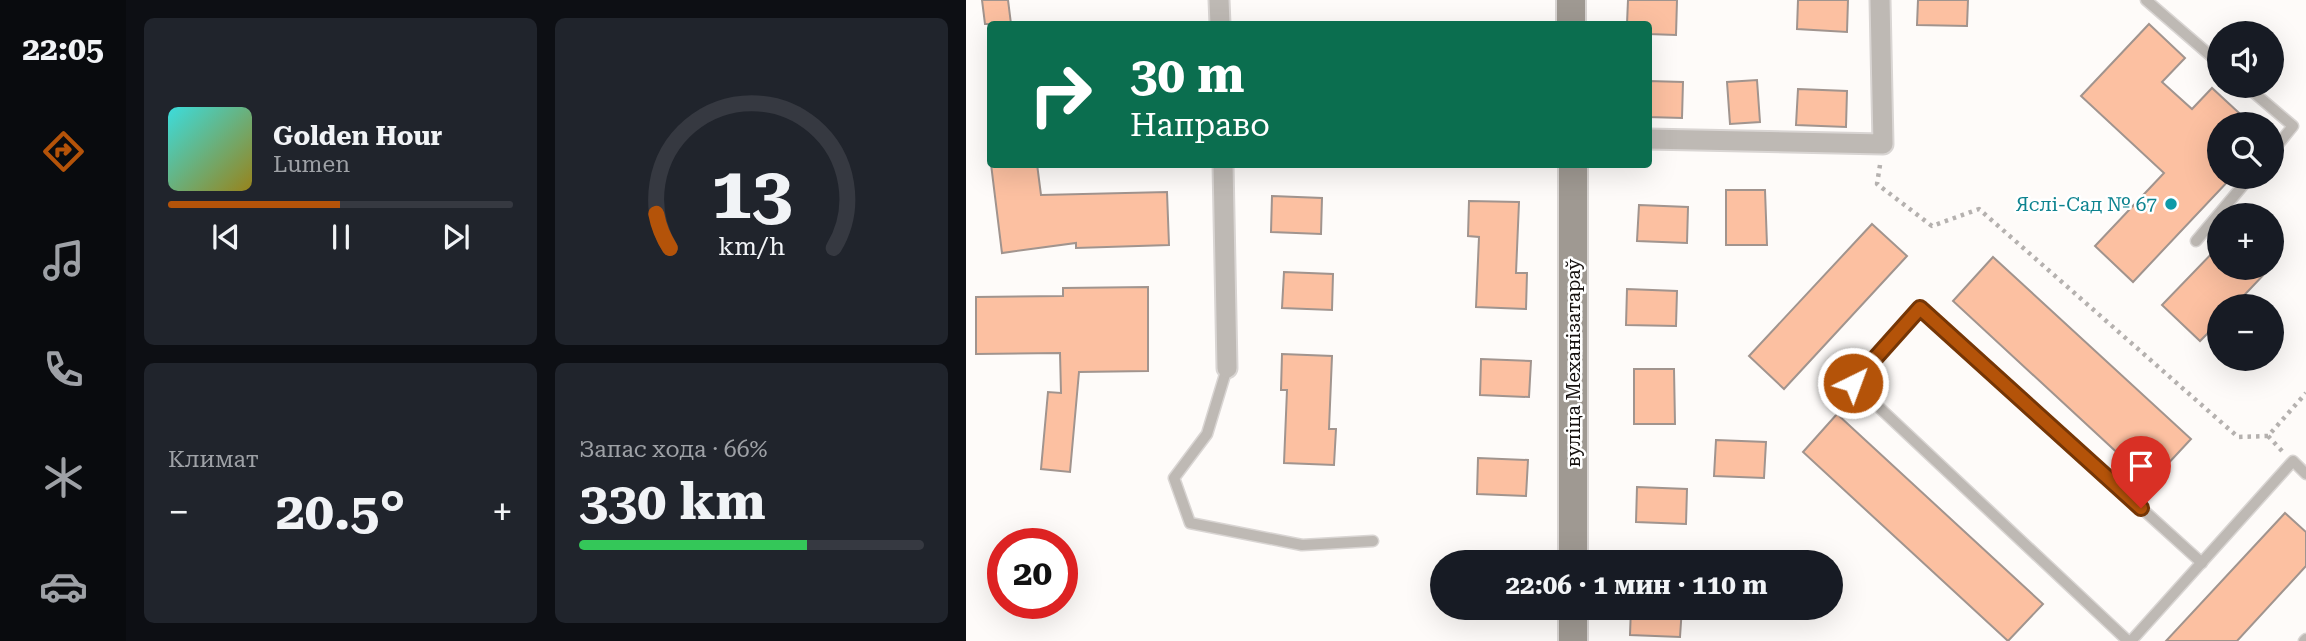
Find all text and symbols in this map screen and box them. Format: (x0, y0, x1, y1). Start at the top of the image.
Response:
map controls (2207, 21, 2284, 371)
button: sound (2207, 21, 2284, 98)
text: 22:05 (22, 30, 104, 68)
text: 30 m (1130, 47, 1245, 104)
icon: right (1015, 49, 1106, 140)
text: Направо (1130, 106, 1270, 144)
button: search (2207, 112, 2284, 189)
text: Golden Hour (273, 121, 442, 151)
icon: directions (39, 127, 88, 176)
text: Lumen (273, 151, 350, 178)
text: 13 (711, 151, 792, 236)
place label: Яслі-Сад № 67 (2016, 193, 2157, 216)
marker: Яслі-Сад № 67 (2163, 196, 2179, 212)
button: + (2207, 203, 2284, 280)
icon: previous (207, 218, 245, 256)
icon: pause (322, 218, 360, 256)
icon: next (437, 218, 475, 256)
text: km/h (718, 232, 785, 261)
icon: music (39, 236, 88, 285)
street label: вуліца Механізатараў (1562, 258, 1585, 467)
button: − (2207, 294, 2284, 371)
icon: phone (39, 345, 88, 394)
position arrow (1816, 346, 1890, 420)
text: Запас хода · 66% (579, 436, 768, 463)
pin (2111, 436, 2171, 508)
text: Климат (168, 446, 259, 473)
icon: arrive (2122, 447, 2160, 485)
icon: climate (39, 453, 88, 502)
text: 330 km (579, 471, 766, 532)
text: 20.5° (276, 481, 405, 542)
text: − (168, 490, 189, 534)
text: + (492, 490, 513, 534)
speed limit sign: 20 (987, 528, 1078, 619)
icon: car (39, 562, 88, 611)
text: 22:06 · 1 мин · 110 m (1506, 570, 1767, 600)

